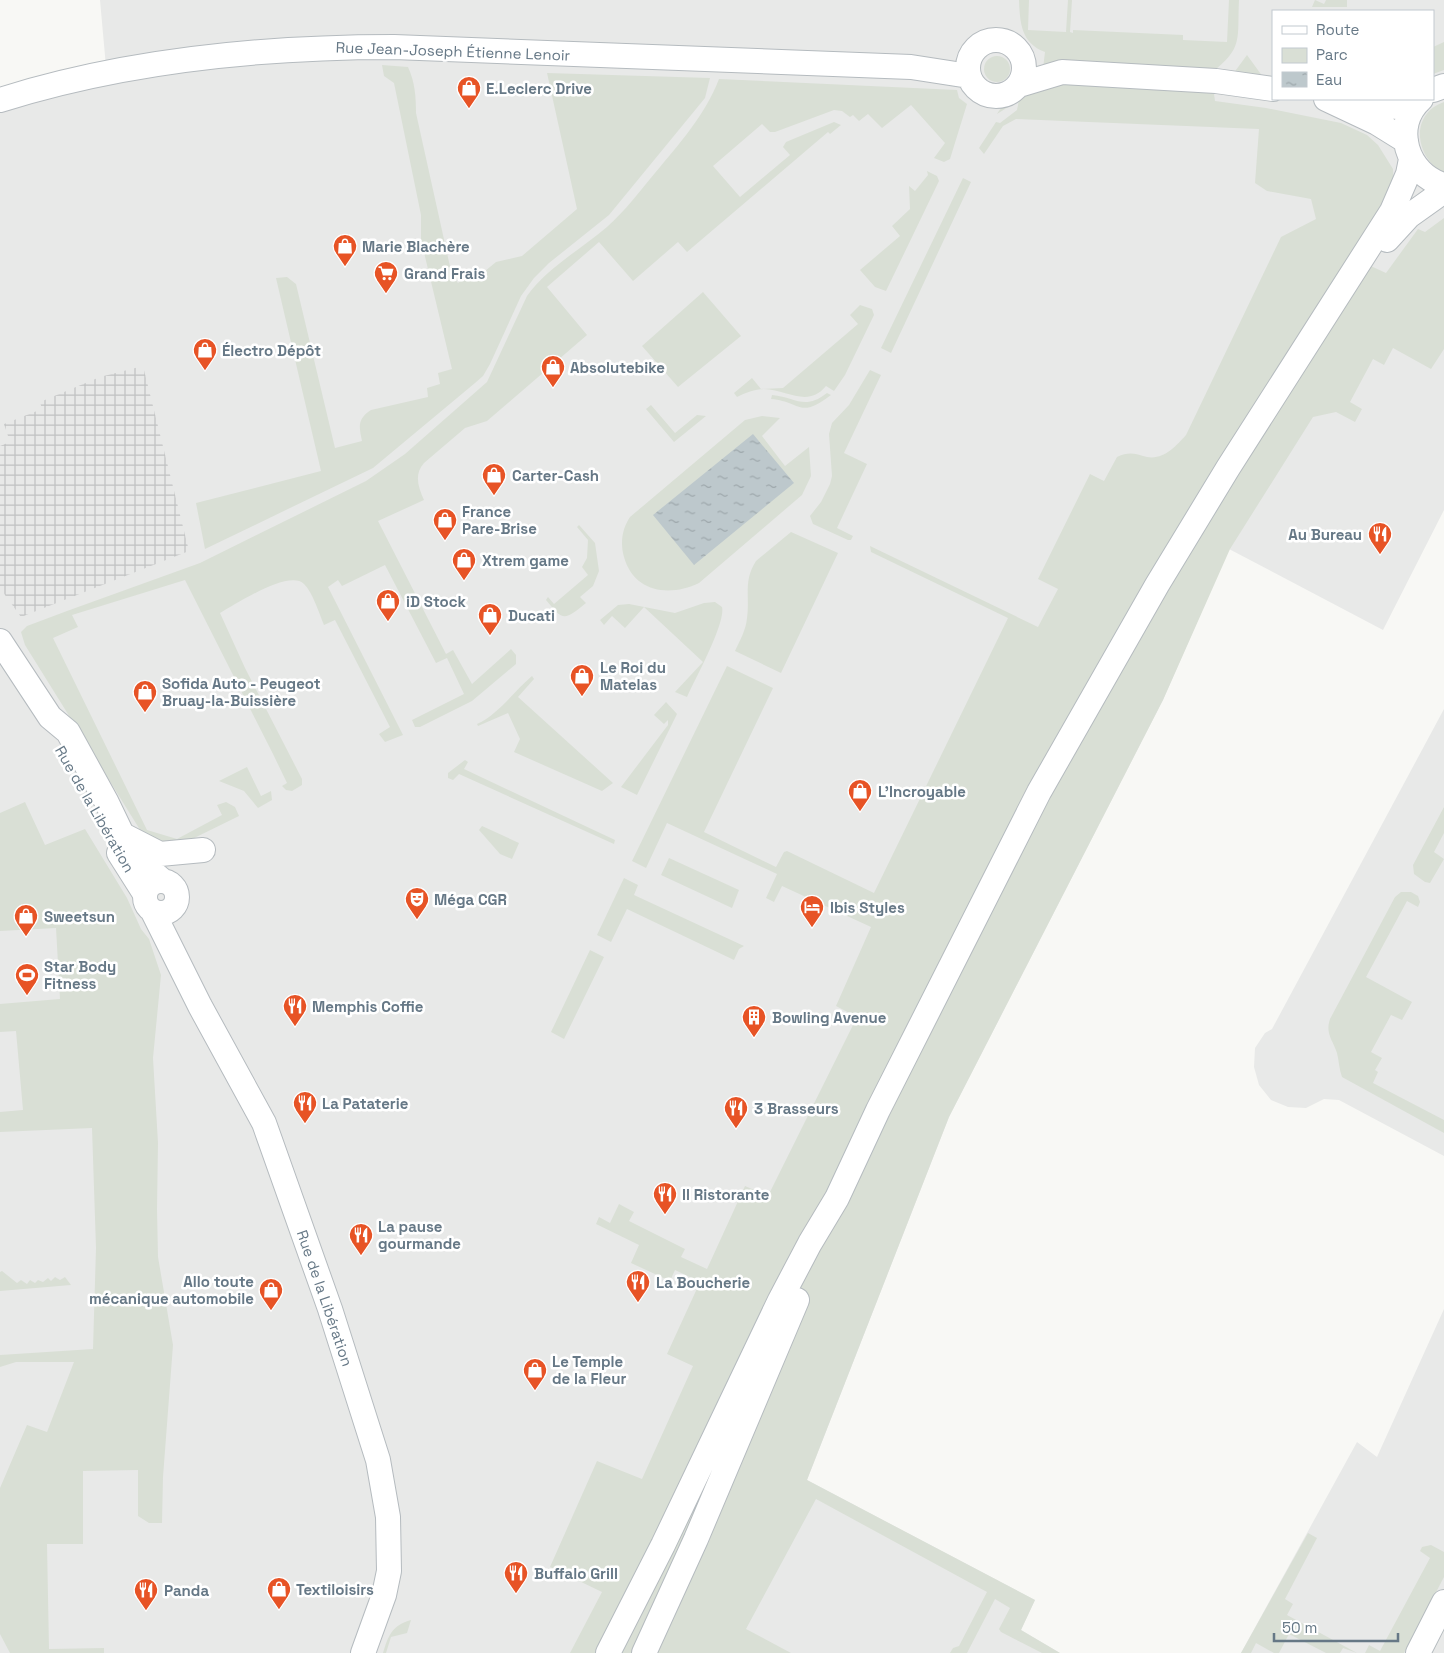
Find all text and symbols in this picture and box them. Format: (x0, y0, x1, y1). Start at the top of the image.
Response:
legend (1272, 10, 1434, 100)
text: Route (1316, 20, 1360, 39)
street label: Rue Jean-Joseph Étienne Lenoir (335, 37, 571, 65)
text: Parc (1316, 45, 1348, 64)
text: Eau (1316, 70, 1342, 89)
shop icon: E.Leclerc Drive (456, 75, 482, 109)
place label: E.Leclerc Drive (486, 79, 592, 98)
shop icon: Marie Blachère (332, 233, 358, 267)
place label: Marie Blachère (362, 237, 470, 256)
supermarket icon: Grand Frais (373, 260, 399, 294)
place label: Grand Frais (404, 264, 485, 283)
shop icon: Électro Dépôt (192, 337, 218, 371)
place label: Électro Dépôt (222, 341, 321, 360)
shop icon: Absolutebike (540, 354, 566, 388)
place label: Absolutebike (570, 358, 665, 377)
shop icon: Carter-Cash (481, 462, 507, 496)
place label: Carter-Cash (512, 466, 599, 485)
place label: France Pare-Brise (462, 502, 537, 538)
shop icon: France Pare-Brise (432, 507, 458, 541)
restaurant icon: Au Bureau (1367, 521, 1393, 555)
place label: Au Bureau (1288, 525, 1362, 544)
shop icon: Xtrem game (451, 547, 477, 581)
place label: Xtrem game (482, 551, 569, 570)
shop icon: iD Stock (375, 588, 401, 622)
place label: iD Stock (406, 592, 466, 611)
shop icon: Ducati (477, 602, 503, 636)
place label: Ducati (508, 606, 555, 625)
place label: Le Roi du Matelas (600, 658, 666, 694)
shop icon: Le Roi du Matelas (569, 663, 595, 697)
place label: Sofida Auto - Peugeot Bruay-la-Buissière (162, 674, 321, 710)
shop icon: Sofida Auto - Peugeot Bruay-la-Buissière (132, 679, 158, 713)
street label: Rue de la Libération (51, 742, 139, 876)
shop icon: L'Incroyable (847, 778, 873, 812)
place label: L'Incroyable (878, 782, 966, 801)
theatre icon: Méga CGR (404, 886, 430, 920)
place label: Méga CGR (434, 890, 507, 909)
hotel icon: Ibis Styles (799, 894, 825, 928)
place label: Ibis Styles (830, 898, 905, 917)
shop icon: Sweetsun (13, 903, 39, 937)
place label: Sweetsun (44, 907, 115, 926)
place label: Star Body Fitness (44, 957, 116, 993)
sports icon: Star Body Fitness (14, 962, 40, 996)
restaurant icon: Memphis Coffie (282, 993, 308, 1027)
place label: Memphis Coffie (312, 997, 424, 1016)
building icon: Bowling Avenue (741, 1004, 767, 1038)
place label: Bowling Avenue (772, 1008, 887, 1027)
restaurant icon: La Pataterie (292, 1090, 318, 1124)
place label: La Pataterie (322, 1094, 409, 1113)
restaurant icon: 3 Brasseurs (723, 1095, 749, 1129)
place label: 3 Brasseurs (754, 1099, 839, 1118)
restaurant icon: Il Ristorante (652, 1181, 678, 1215)
place label: Il Ristorante (682, 1185, 770, 1204)
place label: La pause gourmande (378, 1217, 461, 1253)
restaurant icon: La pause gourmande (348, 1222, 374, 1256)
street label: Rue de la Libération (293, 1227, 357, 1369)
restaurant icon: La Boucherie (625, 1269, 651, 1303)
place label: Allo toute mécanique automobile (89, 1272, 254, 1308)
place label: La Boucherie (656, 1273, 751, 1292)
shop icon: Allo toute mécanique automobile (258, 1277, 284, 1311)
place label: Le Temple de la Fleur (552, 1352, 626, 1388)
shop icon: Le Temple de la Fleur (522, 1357, 548, 1391)
restaurant icon: Buffalo Grill (503, 1560, 529, 1594)
place label: Buffalo Grill (534, 1564, 618, 1583)
shop icon: Textiloisirs (266, 1576, 292, 1610)
restaurant icon: Panda (133, 1577, 159, 1611)
place label: Textiloisirs (296, 1580, 374, 1599)
place label: Panda (164, 1581, 209, 1600)
scale bar (1274, 1610, 1398, 1642)
text: 50 m (1282, 1618, 1317, 1637)

